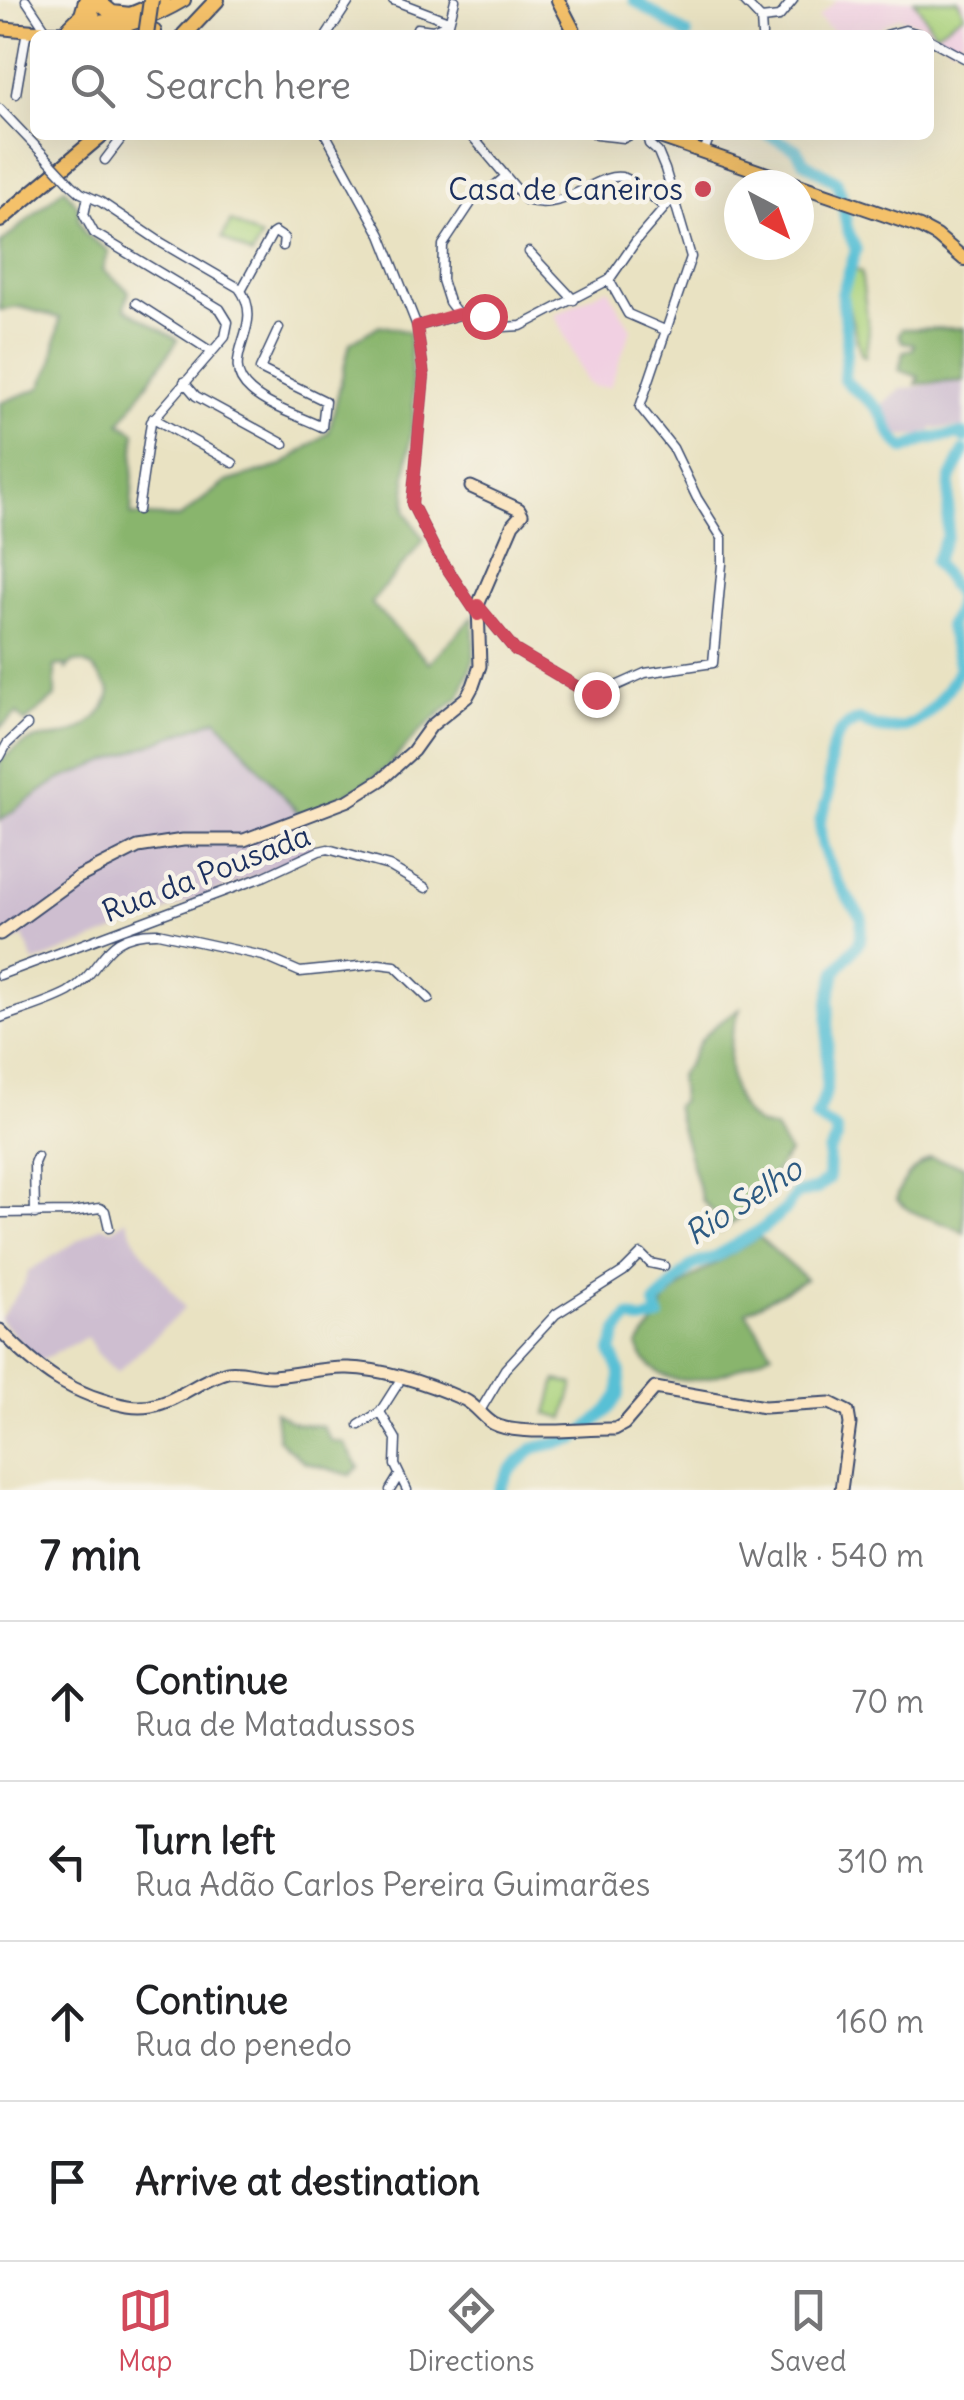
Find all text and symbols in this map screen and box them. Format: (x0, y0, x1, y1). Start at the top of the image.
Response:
search box (30, 30, 934, 140)
icon: search (65, 58, 120, 113)
text: Search here (145, 62, 351, 109)
place label: Casa de Caneiros (448, 170, 683, 208)
north arrow (724, 170, 814, 260)
marker: Casa de Caneiros (692, 178, 714, 200)
route start (462, 294, 508, 340)
route end (574, 672, 620, 718)
street label: Rua da Pousada (97, 816, 315, 930)
water label: Rio Selho (677, 1147, 811, 1254)
text: 7 min (40, 1529, 141, 1581)
text: Walk · 540 m (738, 1535, 924, 1576)
text: Continue (135, 1657, 288, 1704)
icon: ahead (40, 1674, 95, 1729)
text: 70 m (852, 1681, 924, 1722)
text: Rua de Matadussos (135, 1704, 415, 1745)
text: Turn left (135, 1817, 275, 1864)
icon: left (40, 1834, 95, 1889)
text: 310 m (837, 1841, 924, 1882)
text: Rua Adão Carlos Pereira Guimarães (135, 1864, 650, 1905)
text: Continue (135, 1977, 288, 2024)
icon: ahead (40, 1994, 95, 2049)
text: 160 m (836, 2001, 924, 2042)
text: Rua do penedo (135, 2024, 352, 2065)
icon: arrive (40, 2154, 95, 2209)
text: Arrive at destination (135, 2158, 480, 2205)
tab: Map (118, 2283, 173, 2379)
tab: Directions (408, 2283, 534, 2379)
tab: Saved (770, 2283, 846, 2379)

